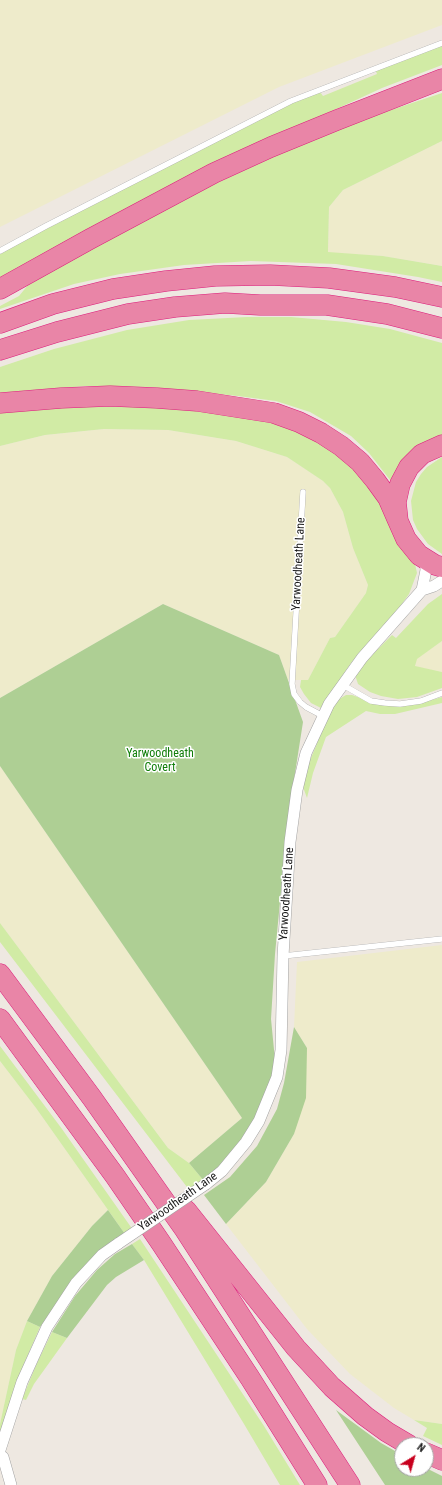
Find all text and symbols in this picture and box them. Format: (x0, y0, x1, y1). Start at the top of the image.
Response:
street label: Yarwoodheath Lane (289, 517, 309, 611)
park label: Yarwoodheath Covert (126, 747, 194, 775)
street label: Yarwoodheath Lane (277, 847, 297, 941)
street label: Yarwoodheath Lane (136, 1169, 220, 1235)
north arrow (394, 1437, 434, 1477)
text: N (414, 1441, 428, 1455)

